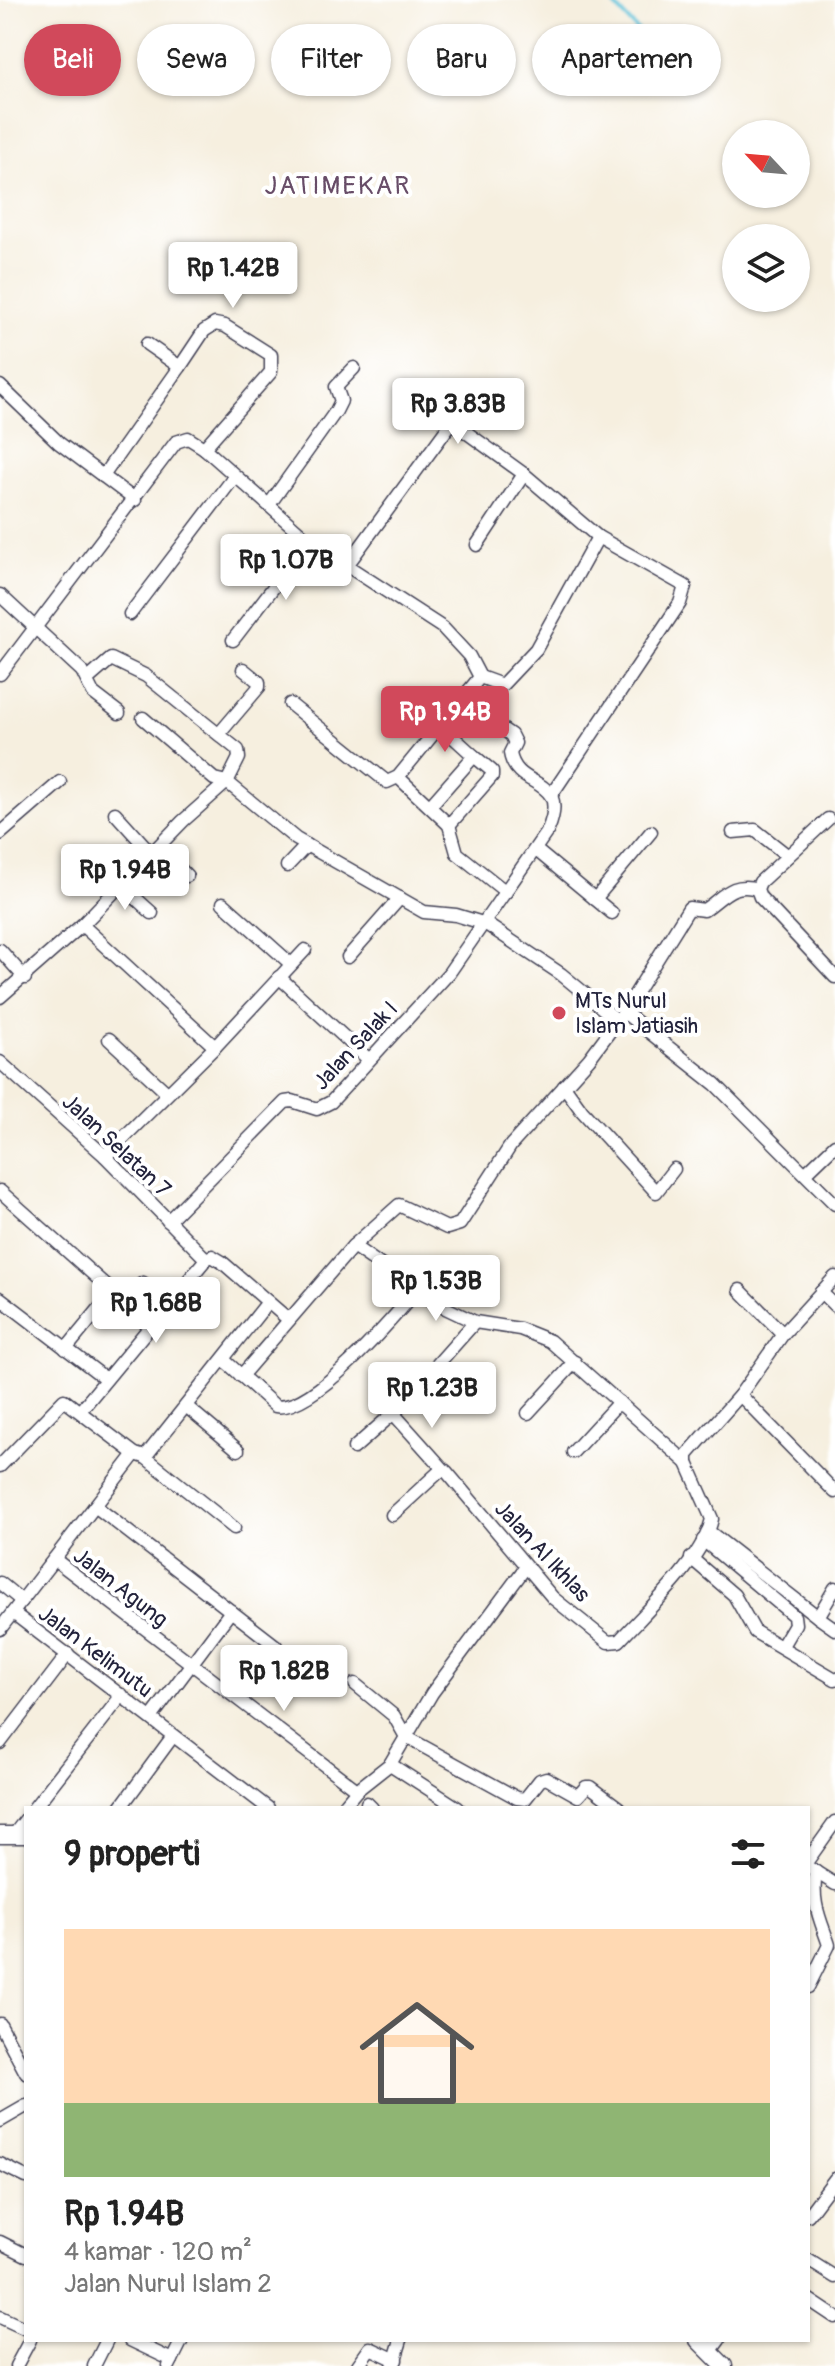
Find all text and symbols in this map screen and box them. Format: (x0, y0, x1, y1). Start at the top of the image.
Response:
chip: Beli (24, 24, 121, 96)
chip: Sewa (137, 24, 255, 96)
chip: Filter (271, 24, 391, 96)
chip: Baru (407, 24, 516, 96)
chip: Apartemen (532, 24, 721, 96)
north arrow (722, 120, 810, 208)
map controls (722, 120, 810, 312)
district label: JATIMEKAR (265, 170, 411, 202)
button: layers (722, 224, 810, 312)
pin: Rp 1.42B (150, 242, 316, 310)
text: Rp 1.42B (186, 252, 280, 284)
pin: Rp 3.83B (375, 378, 541, 446)
text: Rp 3.83B (410, 388, 506, 420)
pin: Rp 1.07B (203, 534, 369, 602)
text: Rp 1.07B (238, 544, 334, 576)
pin: Rp 1.94B (362, 686, 528, 754)
text: Rp 1.94B (399, 696, 491, 728)
pin: Rp 1.94B (42, 844, 208, 912)
text: Rp 1.94B (79, 854, 171, 886)
place label: MTs Nurul Islam Jatiasih (575, 987, 698, 1040)
street label: Jalan Salak I (307, 995, 404, 1096)
marker: MTs Nurul Islam Jatiasih (550, 1004, 568, 1022)
street label: Jalan Selatan 7 (56, 1088, 177, 1203)
pin: Rp 1.53B (353, 1255, 519, 1323)
text: Rp 1.53B (390, 1265, 482, 1297)
pin: Rp 1.68B (73, 1277, 239, 1345)
text: Rp 1.68B (110, 1287, 202, 1319)
pin: Rp 1.23B (349, 1362, 515, 1430)
text: Rp 1.23B (386, 1372, 478, 1404)
street label: Jalan Al Ikhlas (488, 1495, 596, 1608)
street label: Jalan Agung (67, 1542, 173, 1634)
street label: Jalan Kelimutu (33, 1600, 158, 1704)
pin: Rp 1.82B (201, 1645, 367, 1713)
text: Rp 1.82B (238, 1655, 330, 1687)
icon: filters (726, 1832, 770, 1876)
text: 9 properti (64, 1833, 200, 1876)
icon: home (345, 1981, 489, 2125)
text: Rp 1.94B (64, 2193, 184, 2236)
text: 4 kamar · 120 m² (64, 2236, 252, 2268)
text: Jalan Nurul Islam 2 (64, 2268, 272, 2300)

